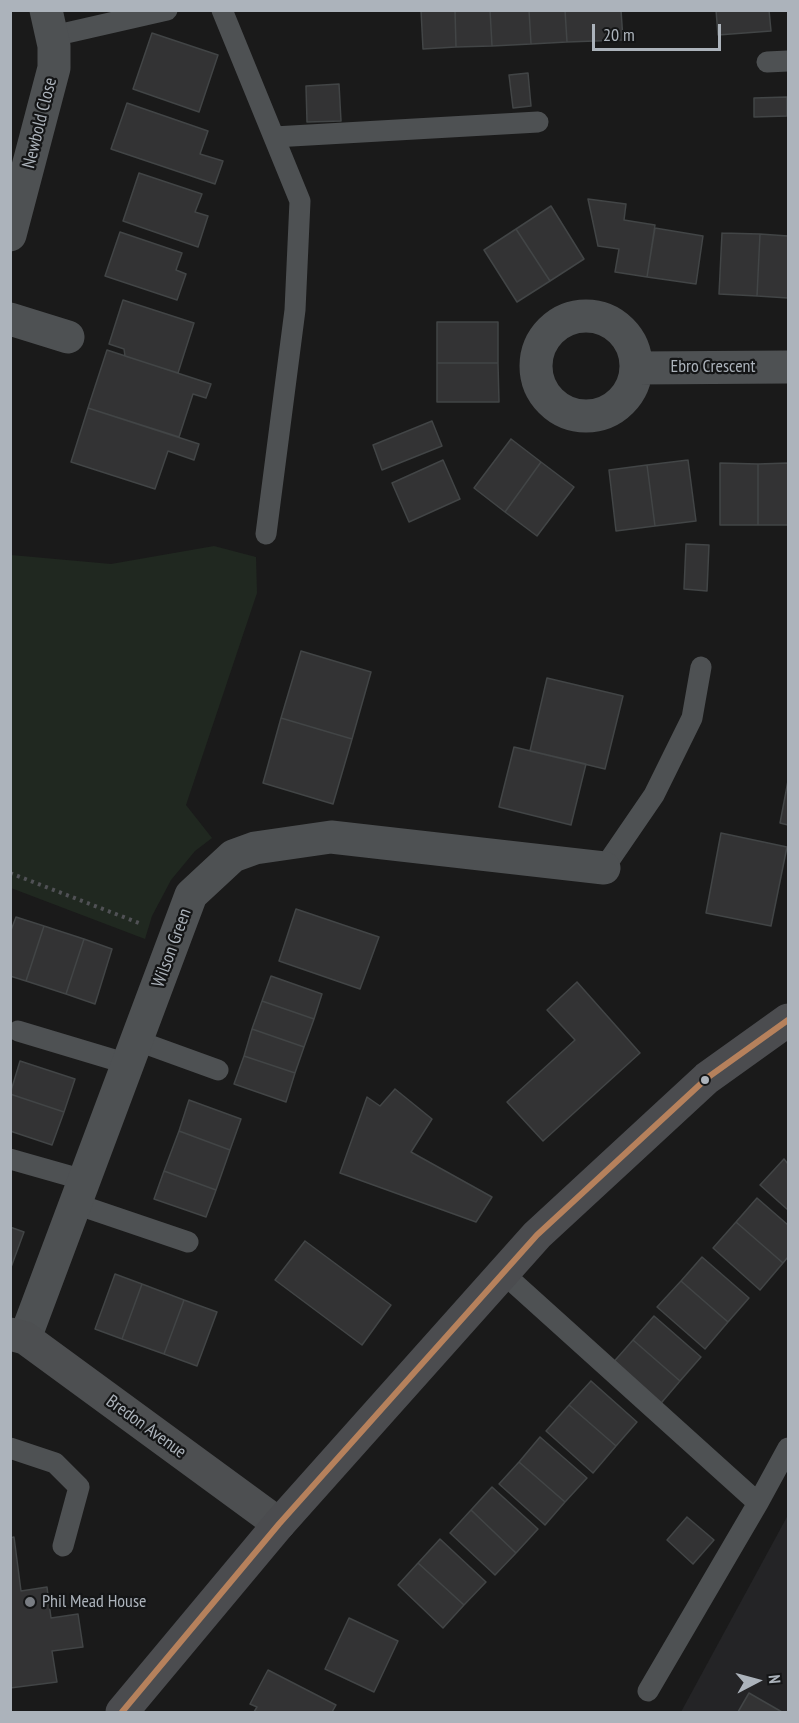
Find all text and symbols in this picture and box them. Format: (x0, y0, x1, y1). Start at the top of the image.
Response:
scale bar (595, 12, 724, 50)
text: 20 m (603, 23, 635, 46)
street label: Newbold Close (18, 75, 62, 171)
street label: Ebro Crescent (671, 356, 755, 378)
street label: Wilson Green (148, 906, 196, 990)
unlabelled marker (699, 1074, 711, 1086)
street label: Bredon Avenue (102, 1391, 190, 1463)
place label: Phil Mead House (42, 1591, 146, 1613)
marker: Phil Mead House (23, 1595, 37, 1609)
north arrow (727, 1651, 787, 1711)
text: N (765, 1674, 785, 1684)

